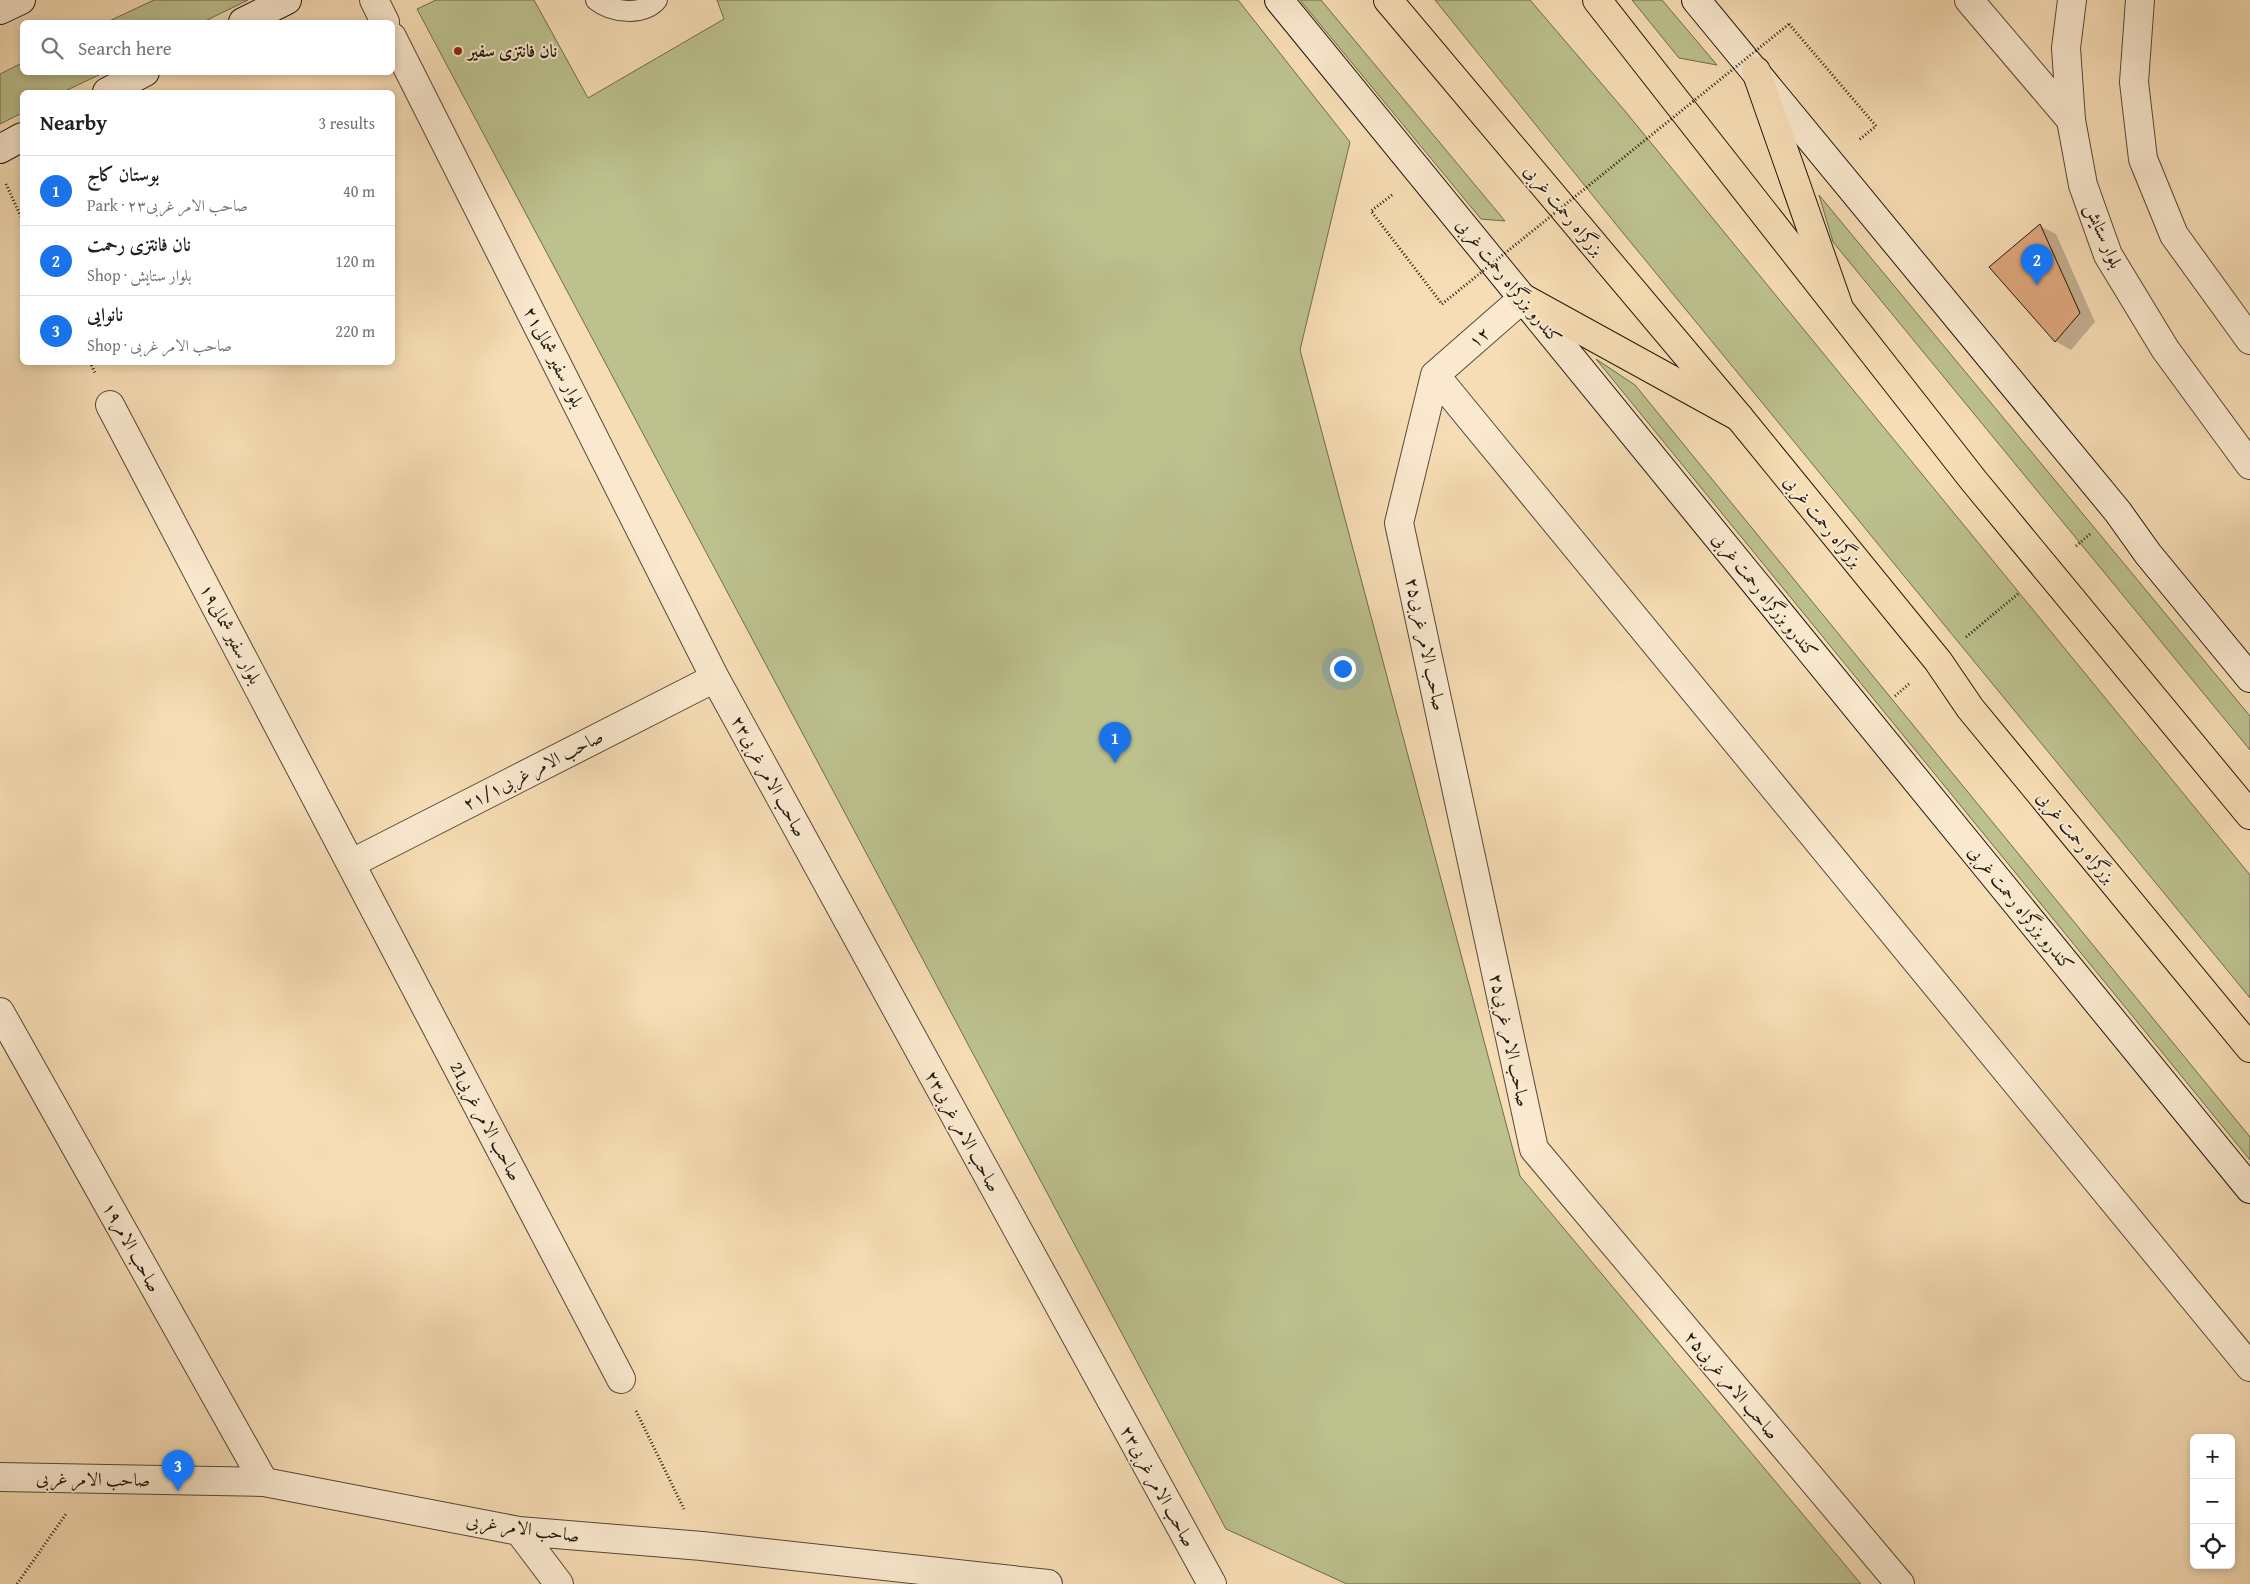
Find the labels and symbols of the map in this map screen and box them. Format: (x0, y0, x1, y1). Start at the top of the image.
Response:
place label: نان فانتزی سفیر (466, 37, 557, 64)
marker: نان فانتزی سفیر (452, 45, 464, 57)
street label: بزرگراه رحمت غربی (1518, 158, 1611, 261)
street label: بلوار ستایش (2079, 199, 2130, 273)
street label: کندرو بزرگراه رحمت غربی (1450, 212, 1569, 350)
pin: 2 (2021, 244, 2053, 285)
street label: بلوار سفیر شمالی۲۱ (517, 301, 592, 412)
street label: ۱۲ (1462, 320, 1495, 354)
street label: بزرگراه رحمت غربی (1778, 469, 1869, 573)
street label: کندرو بزرگراه رحمت غربی (1706, 526, 1825, 664)
street label: صاحب الامر غربی۲۵ (1399, 575, 1454, 713)
street label: بلوار سفیر شمالی۱۹ (194, 579, 269, 689)
your location (1330, 656, 1356, 682)
street label: صاحب الامر غربی۲۳ (725, 710, 814, 842)
street label: صاحب الامر غربی۲۱/۱ (458, 722, 608, 817)
pin: 1 (1099, 722, 1131, 763)
street label: بزرگراه رحمت غربی (2031, 785, 2122, 889)
street label: کندرو بزرگراه رحمت غربی (1962, 839, 2081, 977)
street label: صاحب الامر غربی۲۵ (1483, 971, 1538, 1109)
street label: 21صاحب الامر غربی (444, 1056, 529, 1185)
street label: صاحب الامر غربی۲۳ (919, 1065, 1008, 1197)
street label: صاحب الامر۱۹ (96, 1197, 168, 1297)
street label: صاحب الامر غربی۲۵ (1679, 1324, 1786, 1445)
street label: صاحب الامر غربی۲۳ (1114, 1420, 1203, 1552)
pin: 3 (162, 1450, 194, 1491)
street label: صاحب الامر غربی (36, 1464, 150, 1493)
street label: صاحب الامر غربی (465, 1506, 582, 1549)

